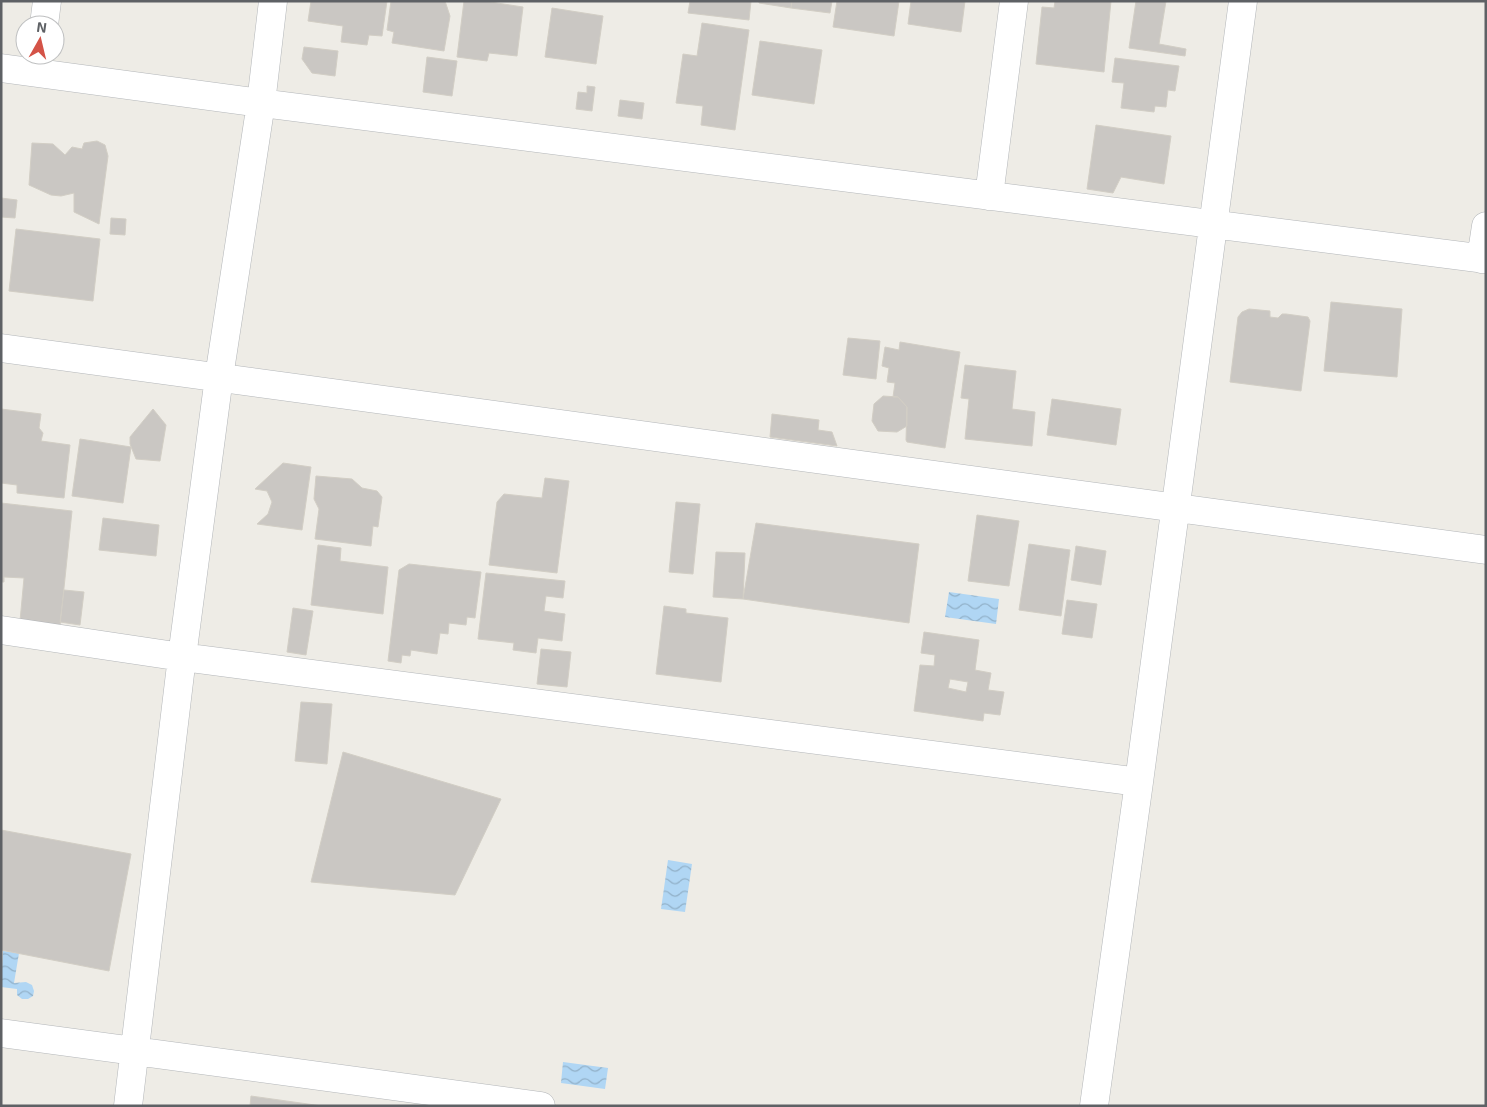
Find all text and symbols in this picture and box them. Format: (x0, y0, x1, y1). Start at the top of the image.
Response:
north arrow (15, 15, 65, 65)
text: N (36, 18, 48, 36)

